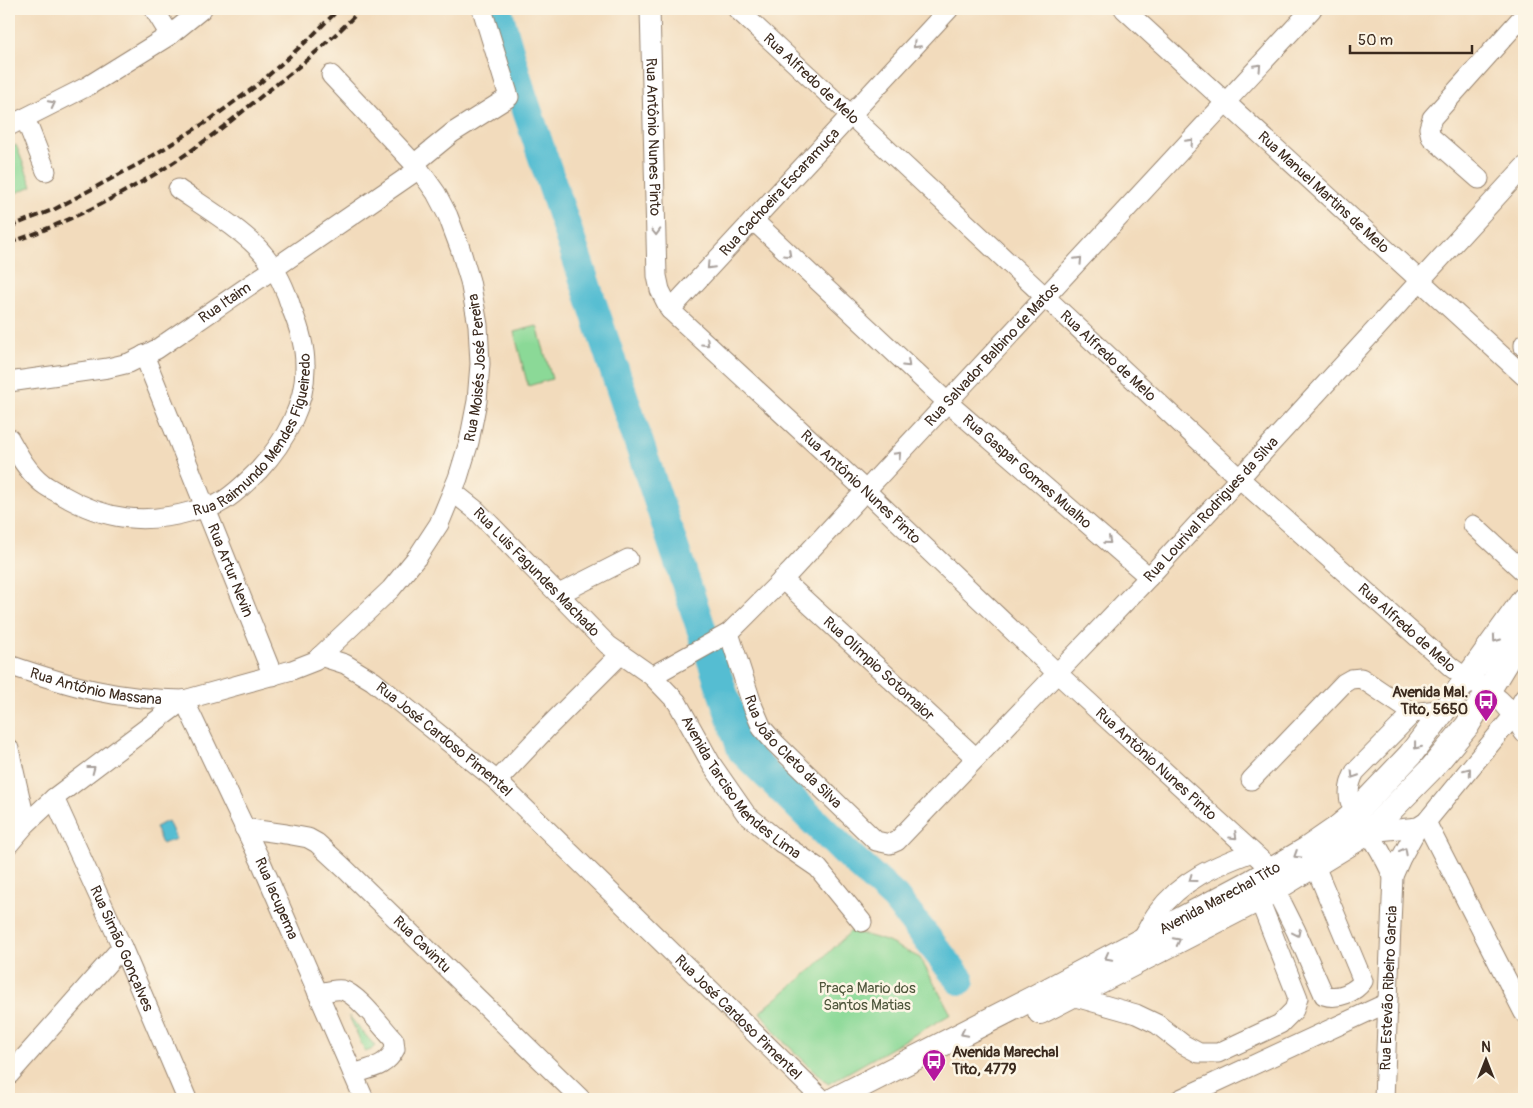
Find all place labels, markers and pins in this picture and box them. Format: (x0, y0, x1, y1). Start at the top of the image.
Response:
place label: Avenida Mal. Tito, 5650 (1392, 683, 1468, 719)
bus stop icon: Avenida Mal. Tito, 5650 (1473, 688, 1499, 722)
place label: Avenida Marechal Tito, 4779 (951, 1043, 1059, 1079)
bus stop icon: Avenida Marechal Tito, 4779 (921, 1048, 947, 1082)

